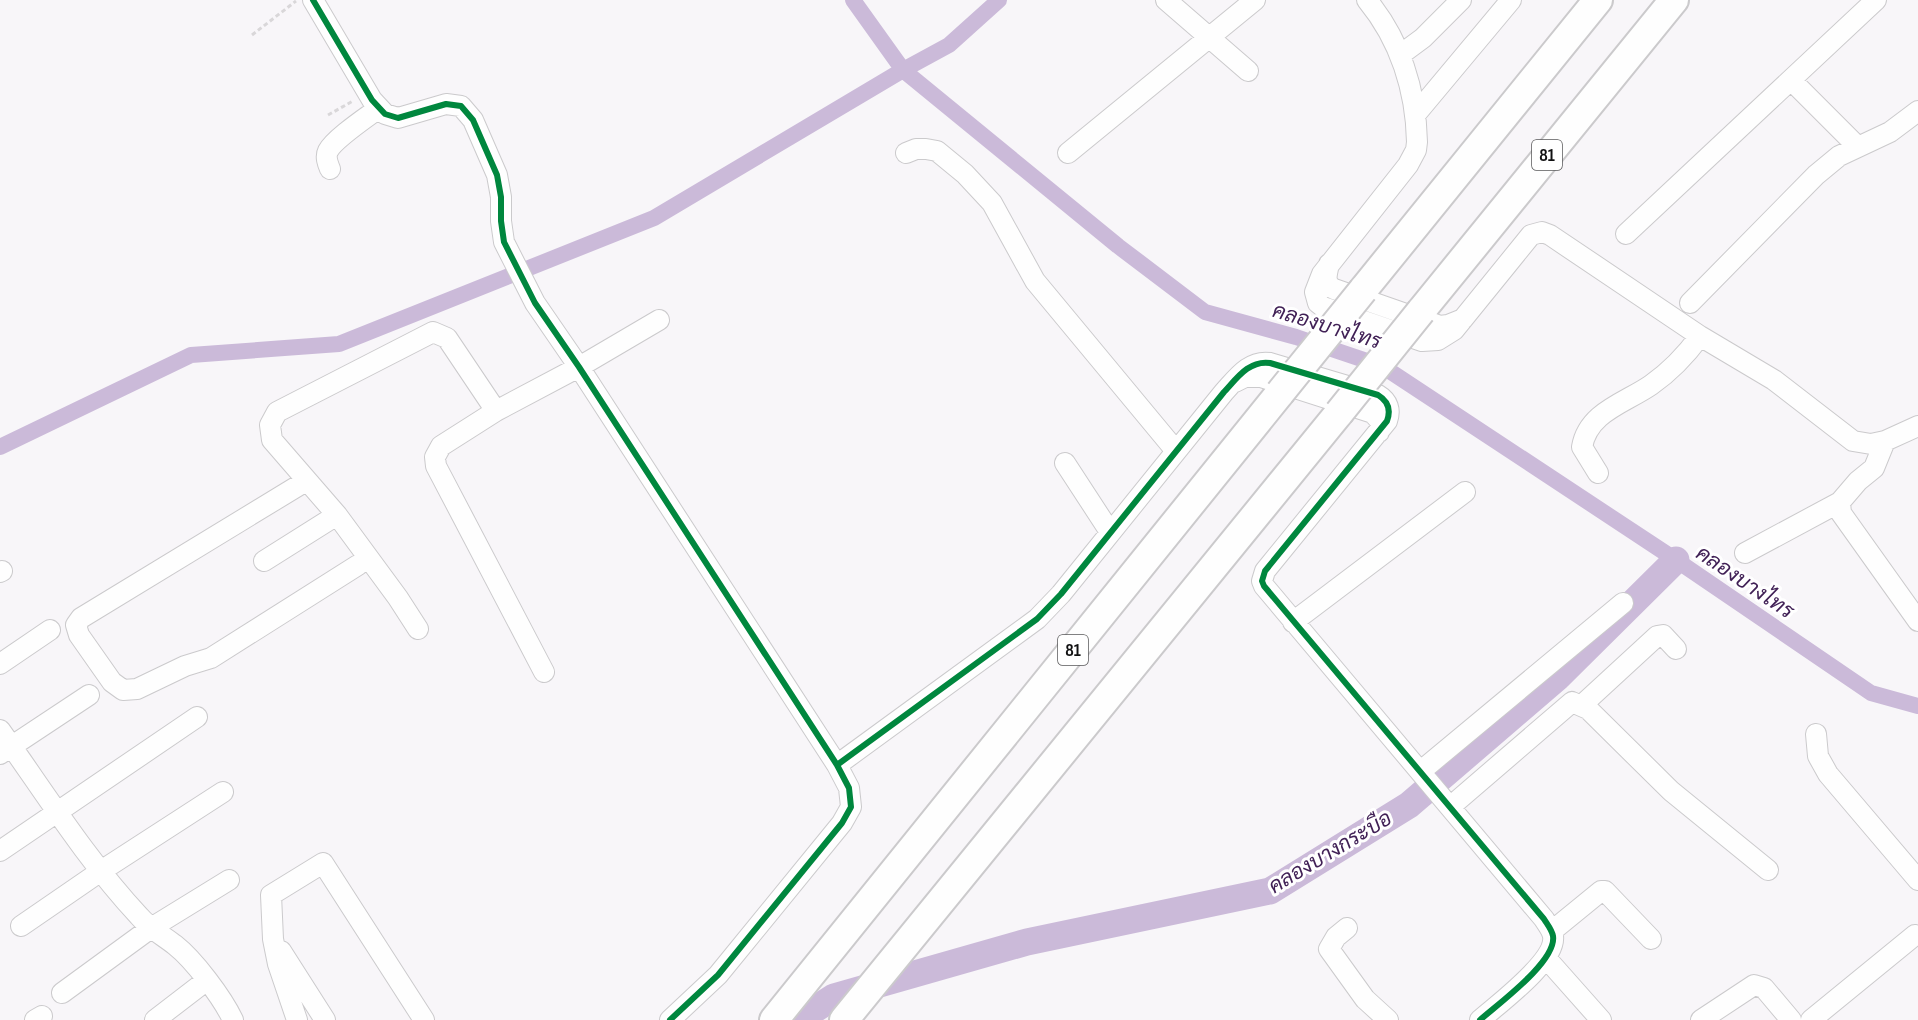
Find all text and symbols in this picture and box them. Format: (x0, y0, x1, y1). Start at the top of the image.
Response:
road number: 81 (1532, 140, 1562, 170)
water label: คลองบางไทร (1270, 297, 1385, 355)
water label: คลองบางไทร (1691, 540, 1799, 625)
road number: 81 (1058, 635, 1088, 665)
water label: คลองบางกระบือ (1264, 805, 1396, 899)

